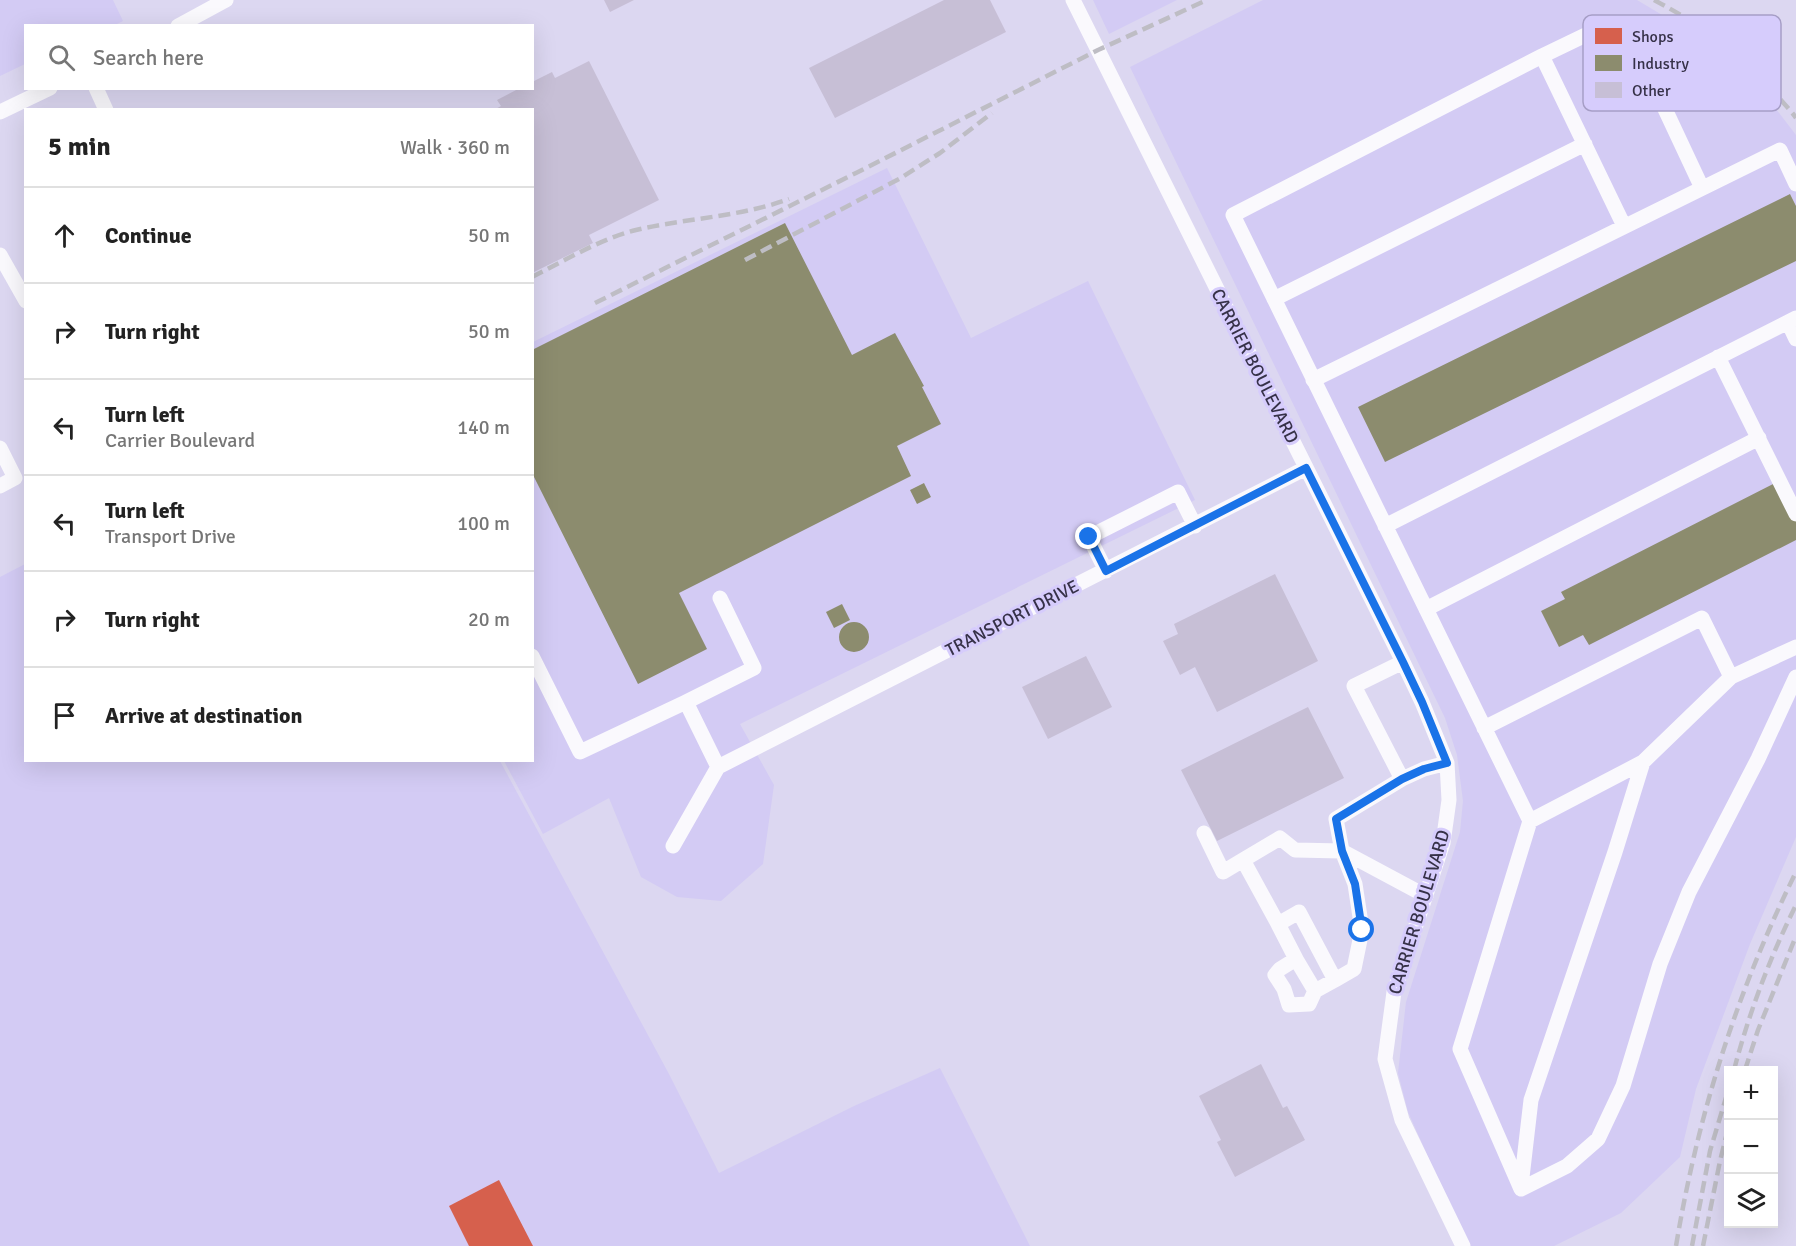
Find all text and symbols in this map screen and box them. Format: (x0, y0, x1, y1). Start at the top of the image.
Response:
legend (1583, 15, 1781, 111)
search box (24, 24, 534, 90)
text: Shops (1632, 27, 1673, 47)
icon: search (45, 41, 78, 74)
text: Search here (93, 44, 204, 71)
text: Industry (1632, 54, 1690, 74)
text: Other (1632, 81, 1671, 101)
text: 5 min (48, 131, 111, 163)
text: Walk · 360 m (400, 135, 510, 160)
icon: ahead (48, 219, 81, 252)
text: Continue (105, 222, 192, 249)
text: 50 m (468, 223, 510, 248)
street label: CARRIER BOULEVARD (1206, 285, 1304, 447)
icon: right (48, 315, 81, 348)
text: Turn right (105, 318, 200, 345)
text: 50 m (468, 319, 510, 344)
text: Turn left (105, 401, 185, 428)
icon: left (48, 411, 81, 444)
text: 140 m (457, 415, 510, 440)
text: Carrier Boulevard (105, 428, 255, 453)
text: Turn left (105, 497, 185, 524)
icon: left (48, 507, 81, 540)
text: 100 m (457, 511, 510, 536)
route end (1075, 523, 1101, 549)
text: Transport Drive (105, 524, 236, 549)
street label: TRANSPORT DRIVE (942, 575, 1082, 661)
icon: right (48, 603, 81, 636)
text: Turn right (105, 606, 200, 633)
text: 20 m (468, 607, 510, 632)
icon: arrive (48, 699, 81, 732)
text: Arrive at destination (105, 702, 302, 729)
street label: CARRIER BOULEVARD (1384, 827, 1454, 997)
route start (1348, 916, 1374, 942)
map controls (1724, 1066, 1778, 1228)
button: + (1724, 1066, 1778, 1120)
button: − (1724, 1120, 1778, 1174)
button: layers (1724, 1174, 1778, 1228)

